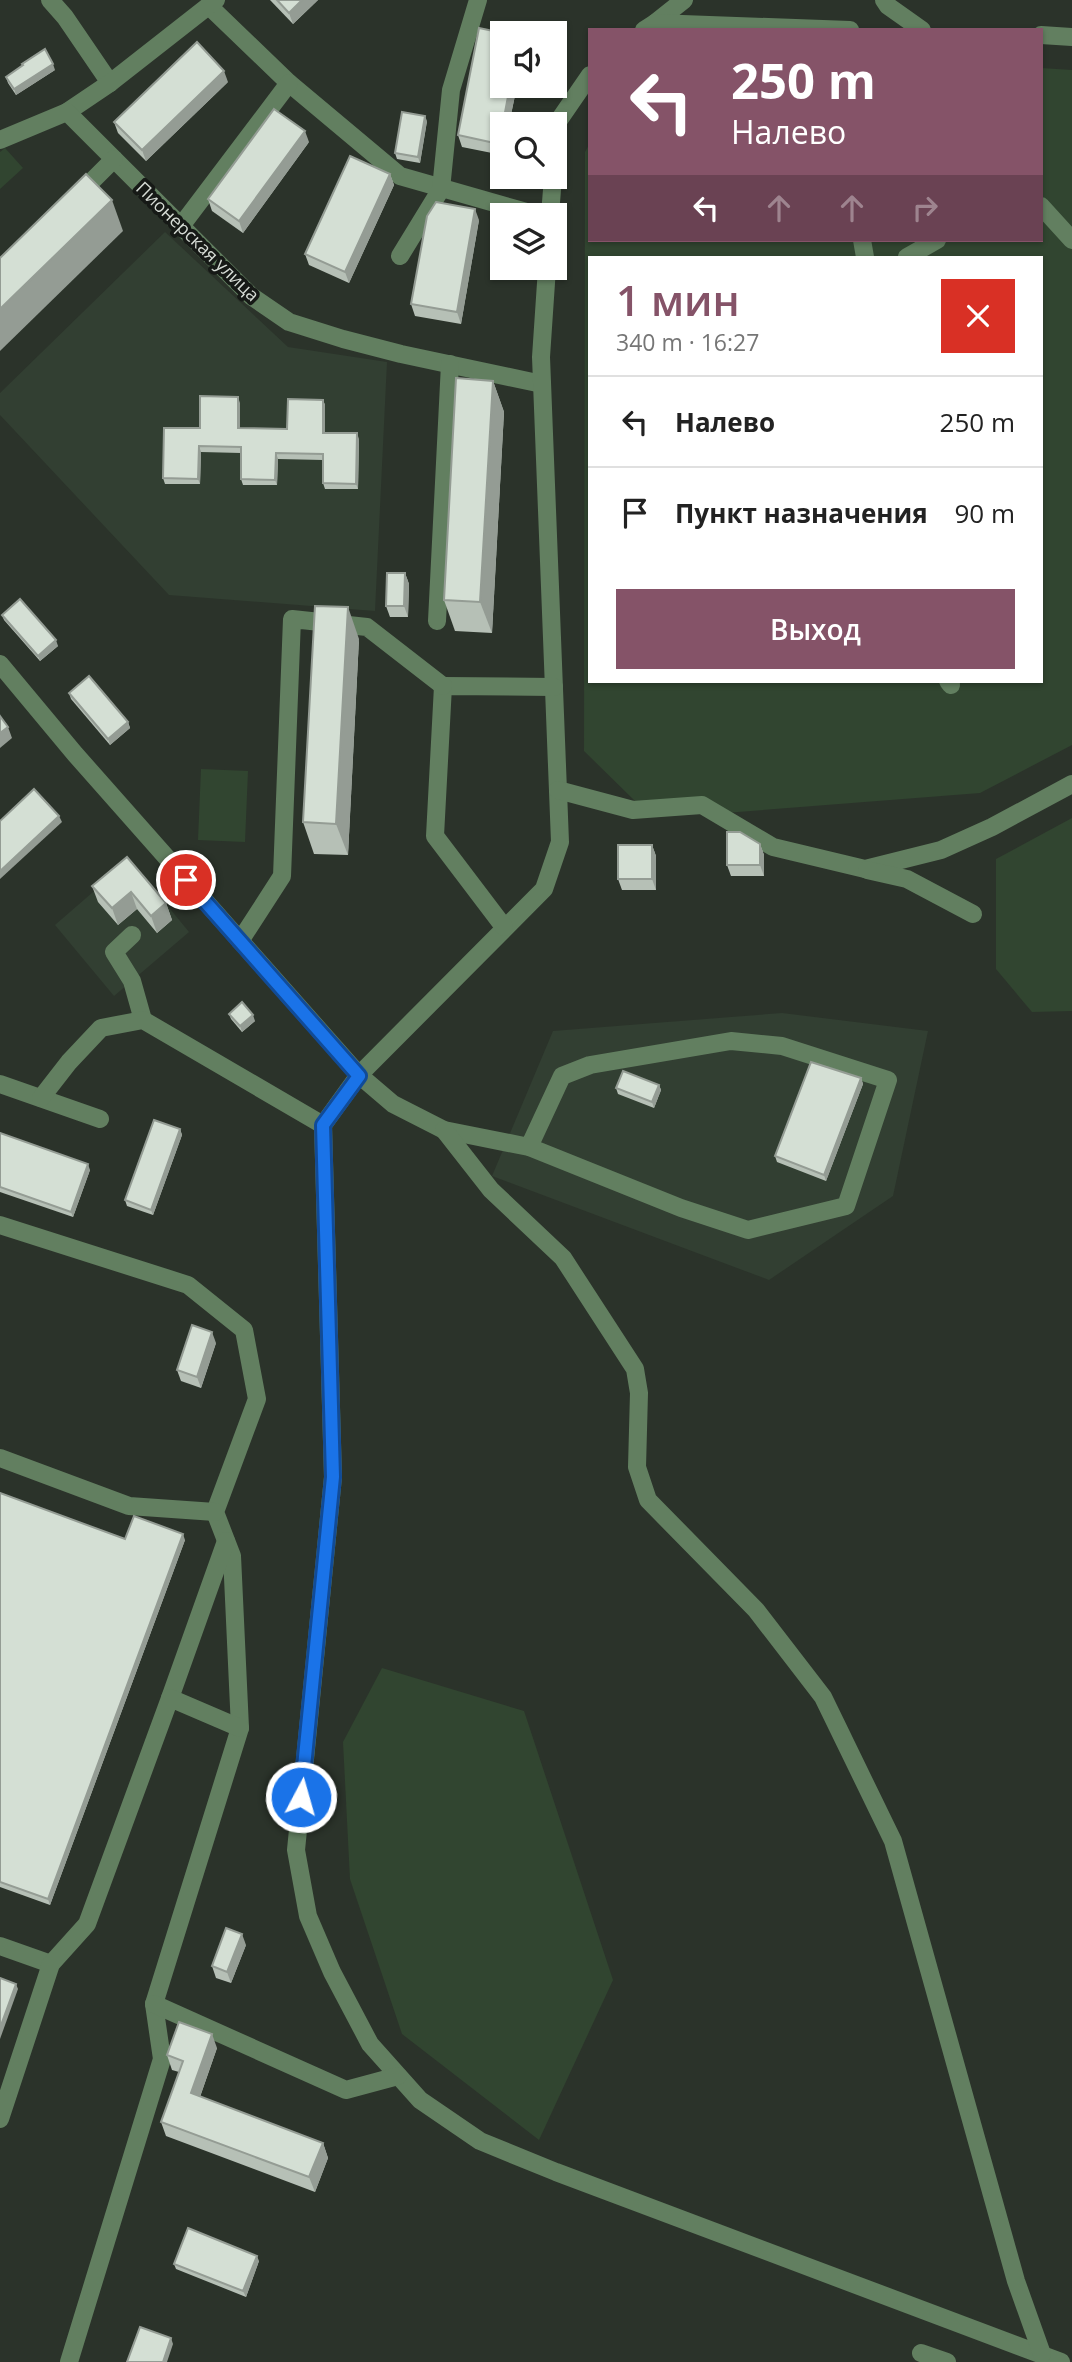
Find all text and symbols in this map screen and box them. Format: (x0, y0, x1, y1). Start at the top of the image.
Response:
map controls (490, 21, 567, 280)
button: sound (490, 21, 567, 98)
text: 250 m (731, 47, 876, 113)
icon: left (616, 56, 707, 147)
text: Налево (731, 110, 846, 153)
button: search (490, 112, 567, 189)
street label: Пионерская улица (131, 176, 265, 306)
icon: left (687, 189, 725, 227)
icon: ahead (760, 189, 798, 227)
icon: ahead (833, 189, 871, 227)
icon: right (906, 189, 944, 227)
button: layers (490, 203, 567, 280)
text: 1 мин (616, 271, 740, 328)
button: close (941, 279, 1015, 353)
text: 340 m · 16:27 (616, 326, 759, 358)
icon: left (616, 403, 654, 441)
text: Налево (675, 404, 775, 440)
text: 250 m (940, 404, 1015, 440)
icon: arrive (616, 494, 654, 532)
text: Пункт назначения (675, 495, 928, 531)
text: 90 m (954, 495, 1015, 531)
button: Выход (616, 589, 1015, 669)
pin (156, 850, 216, 910)
icon: arrive (167, 861, 205, 899)
position arrow (264, 1760, 338, 1834)

